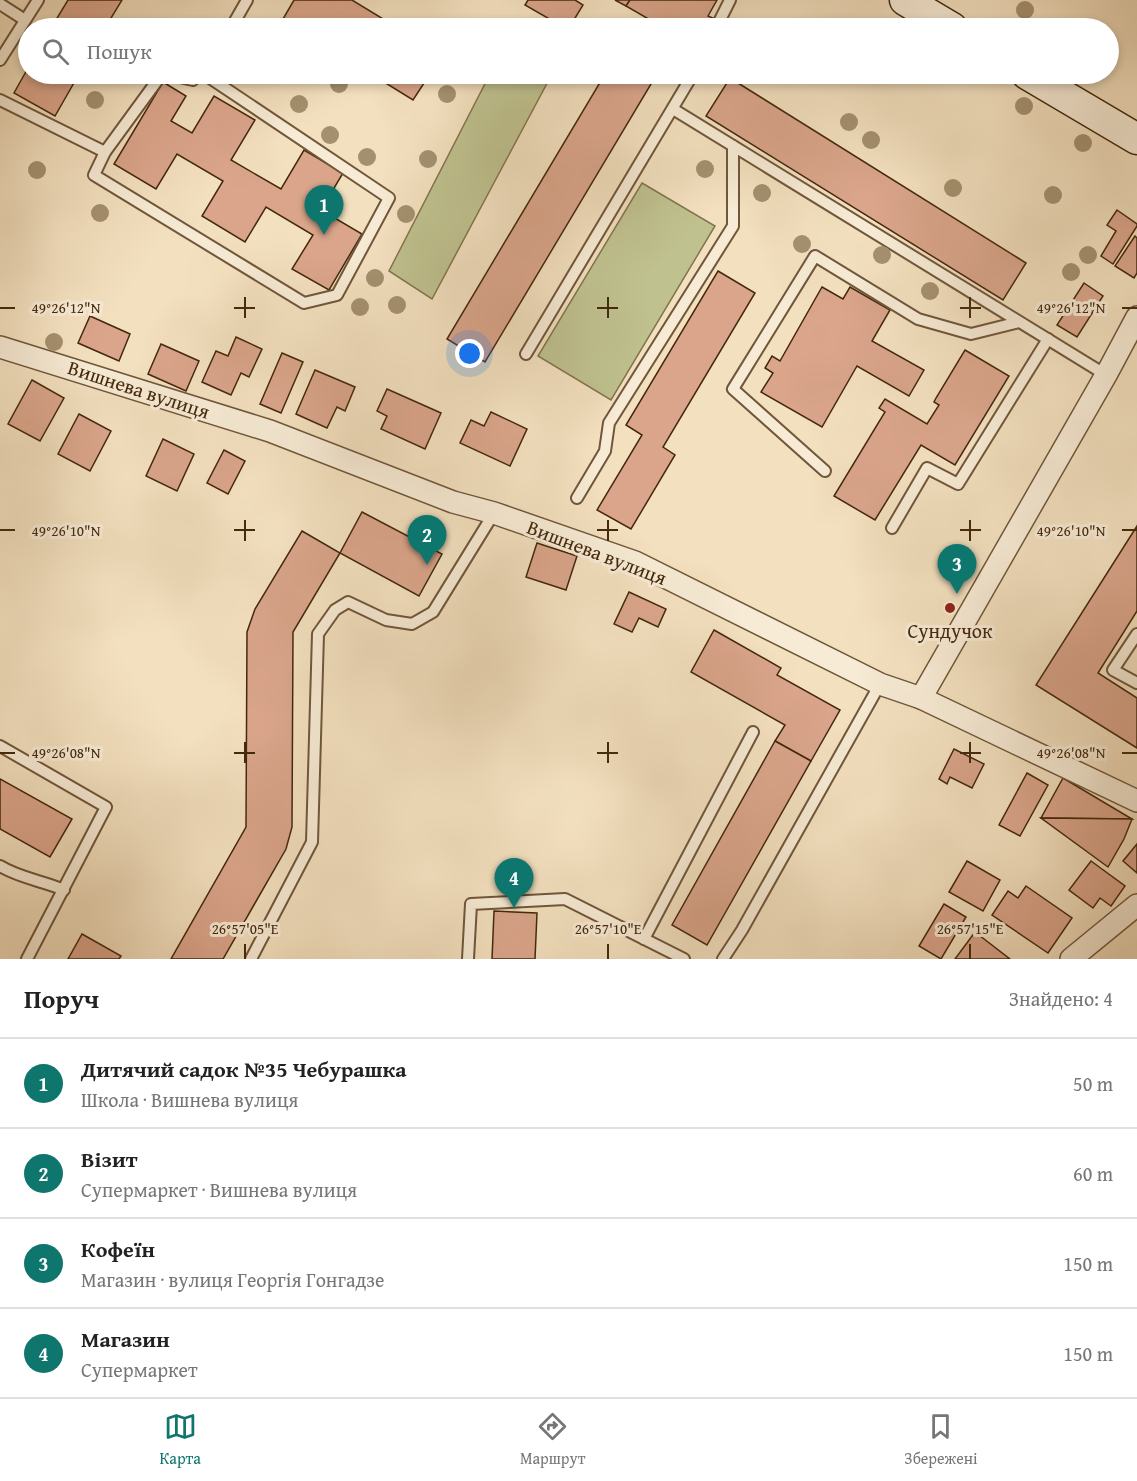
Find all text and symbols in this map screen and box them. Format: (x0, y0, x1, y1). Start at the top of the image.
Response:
search box (18, 18, 1119, 84)
icon: search (39, 35, 72, 68)
text: Пошук (87, 35, 152, 67)
pin: 1 (304, 186, 344, 235)
text: 49°26'12"N (32, 297, 101, 318)
text: 49°26'12"N (1037, 297, 1106, 318)
your location (455, 339, 484, 368)
street label: Вишнева вулиця (64, 352, 214, 426)
street label: Вишнева вулиця (523, 512, 671, 592)
pin: 2 (408, 516, 446, 565)
text: 49°26'10"N (32, 520, 101, 541)
text: 49°26'10"N (1037, 520, 1106, 541)
pin: 3 (938, 544, 976, 594)
marker: Сундучок (943, 601, 957, 615)
place label: Сундучок (907, 616, 993, 645)
text: 49°26'08"N (32, 742, 101, 763)
text: 49°26'08"N (1037, 742, 1106, 763)
pin: 4 (494, 858, 534, 908)
text: 26°57'05"E (212, 918, 279, 939)
text: 26°57'10"E (575, 918, 642, 939)
text: 26°57'15"E (937, 918, 1004, 939)
text: Поруч (24, 979, 99, 1018)
text: Знайдено: 4 (1009, 984, 1113, 1013)
text: Дитячий садок №35 Чебурашка (81, 1053, 406, 1085)
text: 1 (38, 1069, 49, 1098)
text: 50 m (1073, 1069, 1113, 1098)
text: Школа · Вишнева вулиця (81, 1085, 298, 1114)
text: Візит (81, 1143, 137, 1175)
text: 2 (38, 1159, 49, 1188)
text: 60 m (1073, 1159, 1113, 1188)
text: Супермаркет · Вишнева вулиця (81, 1175, 357, 1204)
text: Кофеїн (81, 1233, 155, 1265)
text: 3 (38, 1249, 49, 1278)
text: 150 m (1063, 1249, 1113, 1278)
text: Магазин · вулиця Георгія Гонгадзе (81, 1265, 384, 1294)
text: Магазин (81, 1323, 170, 1355)
text: 4 (38, 1339, 49, 1368)
text: 150 m (1063, 1339, 1113, 1368)
text: Супермаркет (81, 1355, 198, 1384)
tab: Карта (160, 1410, 201, 1470)
tab: Маршрут (520, 1410, 585, 1470)
tab: Збережені (904, 1410, 977, 1470)

